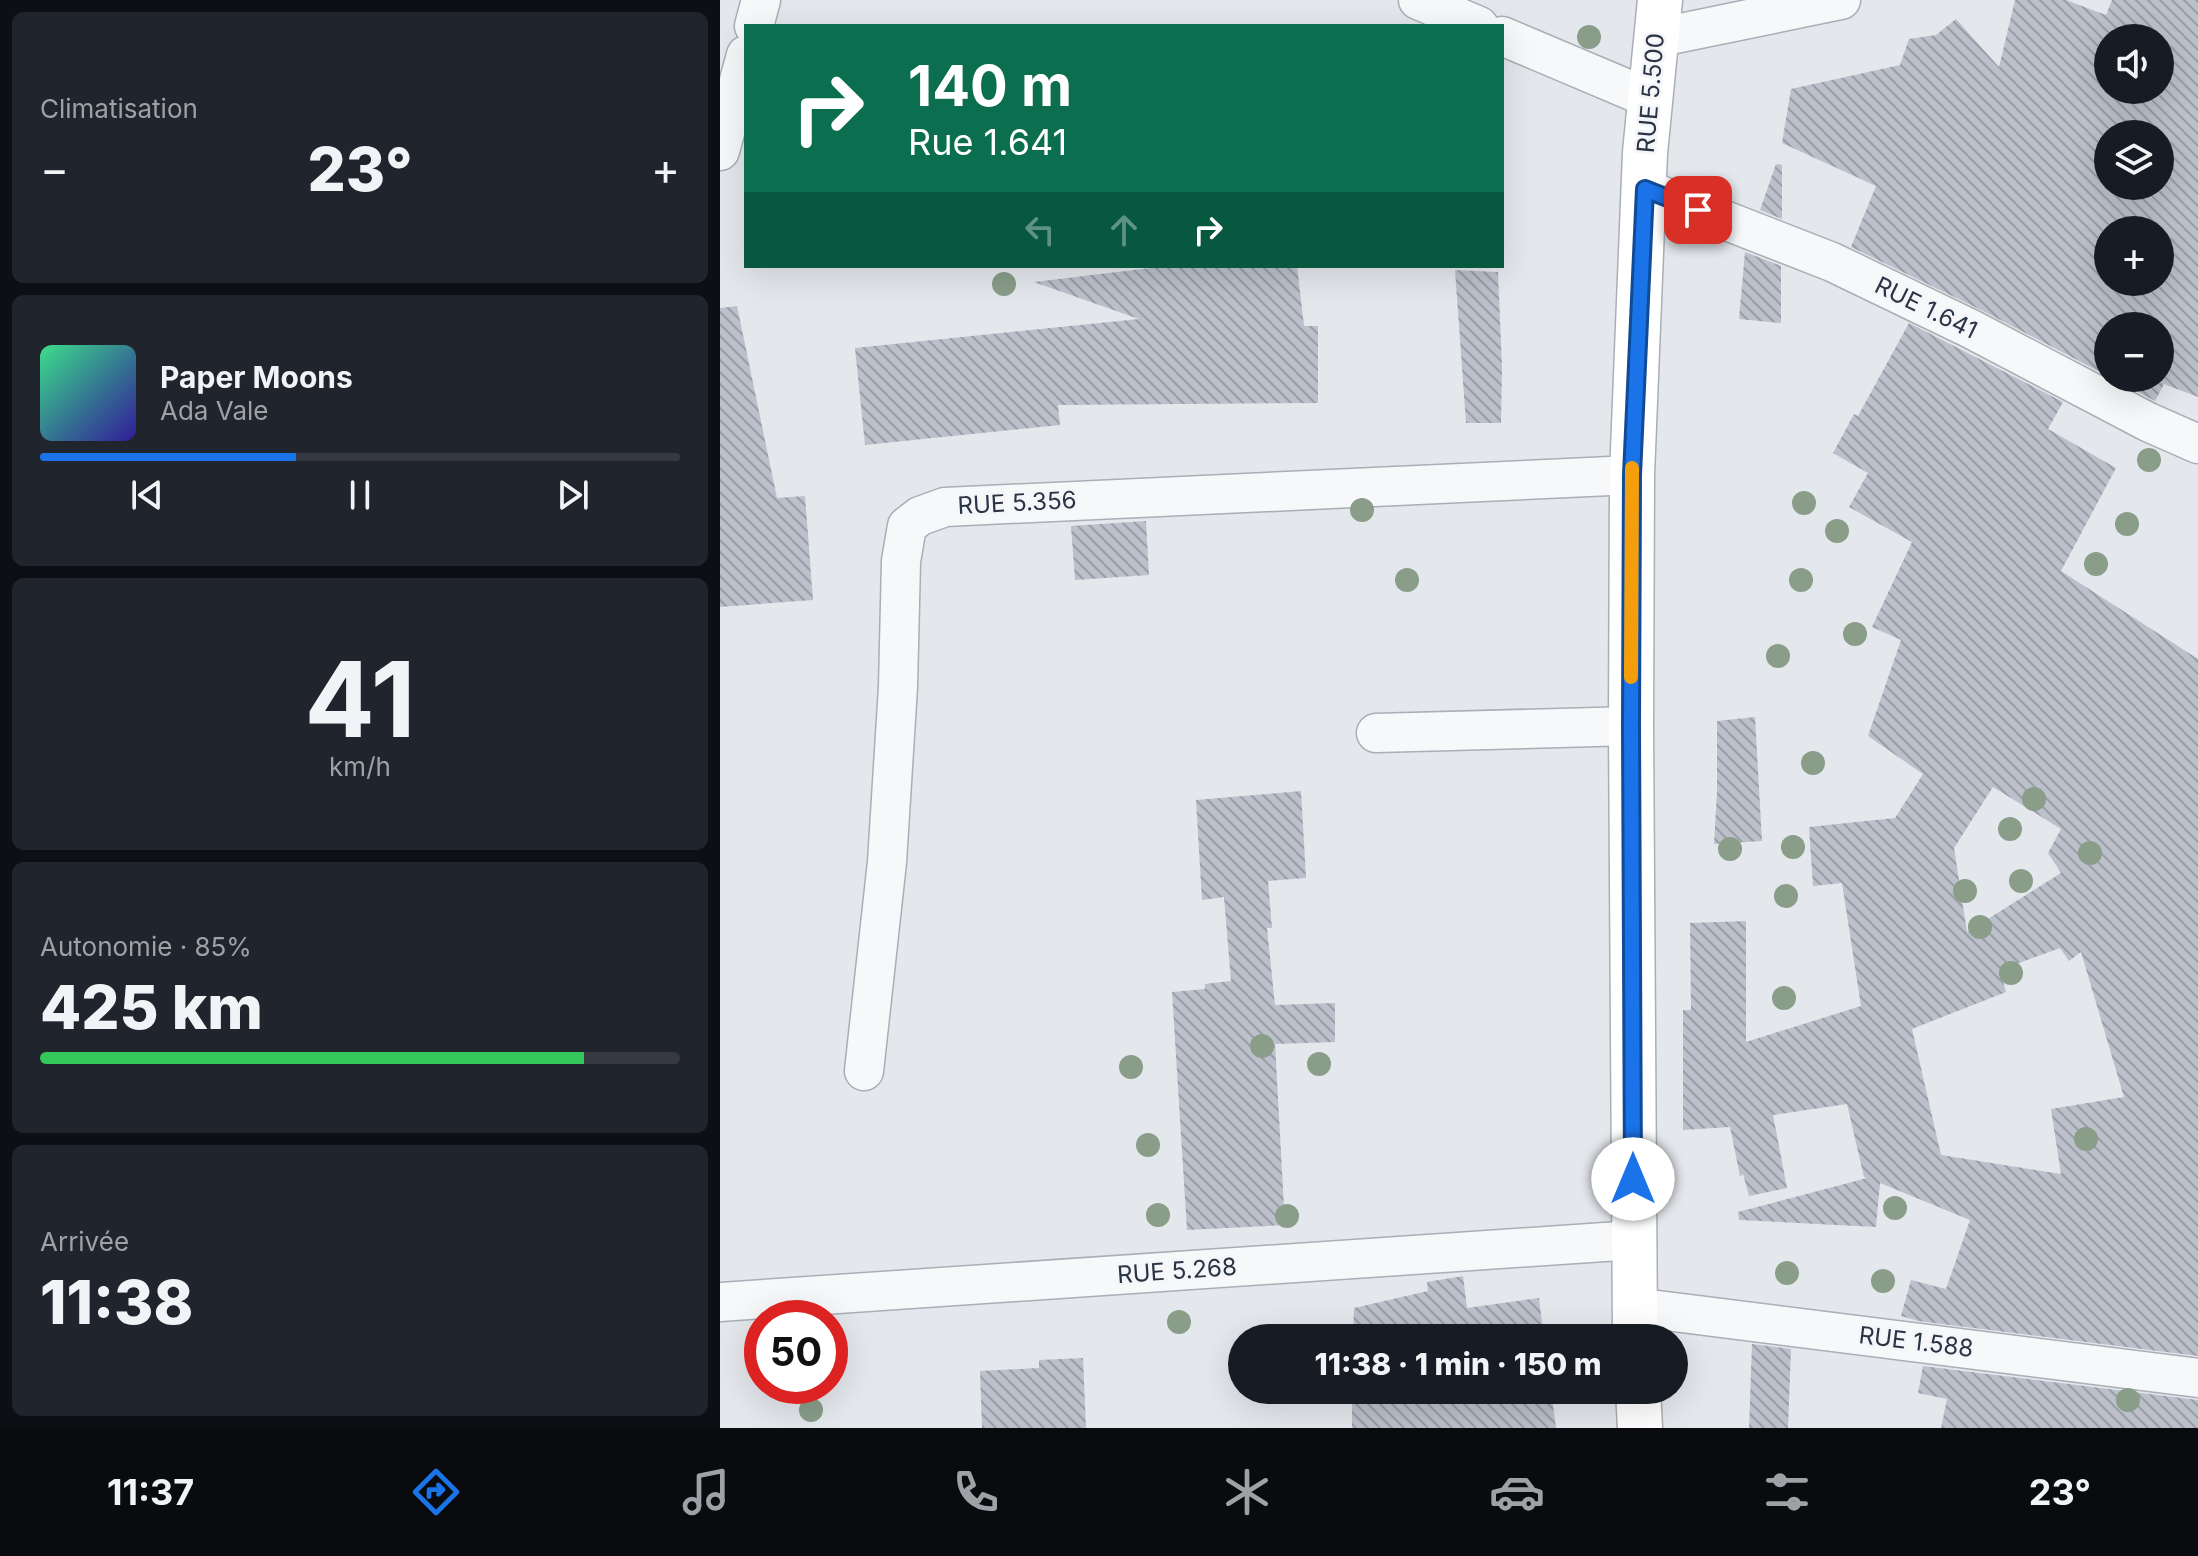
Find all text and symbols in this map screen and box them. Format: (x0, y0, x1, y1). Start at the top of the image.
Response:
map controls (2094, 24, 2174, 392)
button: sound (2094, 24, 2174, 104)
street label: RUE 5.500 (1631, 32, 1670, 154)
text: 140 m (908, 52, 1072, 120)
icon: right (776, 56, 880, 160)
text: Climatisation (40, 93, 198, 124)
text: Rue 1.641 (908, 120, 1067, 164)
button: layers (2094, 120, 2174, 200)
text: 23° (307, 133, 413, 205)
text: − (40, 142, 69, 196)
text: + (651, 142, 680, 196)
pin (1664, 176, 1732, 244)
icon: arrive (1676, 188, 1720, 232)
icon: left (1018, 208, 1062, 252)
icon: ahead (1102, 208, 1146, 252)
icon: right (1186, 208, 1230, 252)
button: + (2094, 216, 2174, 296)
street label: RUE 1.641 (1870, 270, 1982, 345)
button: − (2094, 312, 2174, 392)
text: Paper Moons (160, 359, 353, 395)
text: Ada Vale (160, 395, 268, 426)
icon: previous (125, 473, 169, 517)
icon: pause (338, 473, 382, 517)
icon: next (551, 473, 595, 517)
street label: RUE 5.356 (957, 485, 1077, 520)
text: 41 (304, 636, 416, 762)
text: km/h (329, 751, 391, 782)
text: Autonomie · 85% (40, 931, 252, 962)
text: 425 km (40, 971, 263, 1043)
position arrow (1591, 1137, 1675, 1221)
text: Arrivée (40, 1226, 129, 1257)
street label: RUE 5.268 (1116, 1252, 1238, 1289)
text: 11:38 (40, 1266, 193, 1338)
speed limit sign: 50 (744, 1300, 848, 1404)
street label: RUE 1.588 (1857, 1320, 1975, 1363)
text: 11:38 · 1 min · 150 m (1314, 1346, 1602, 1382)
icon: directions (408, 1464, 464, 1520)
icon: music (678, 1464, 734, 1520)
icon: phone (948, 1464, 1004, 1520)
icon: climate (1219, 1464, 1275, 1520)
icon: car (1489, 1464, 1545, 1520)
icon: filters (1759, 1464, 1815, 1520)
text: 11:37 (107, 1470, 194, 1514)
text: 23° (2029, 1470, 2091, 1514)

